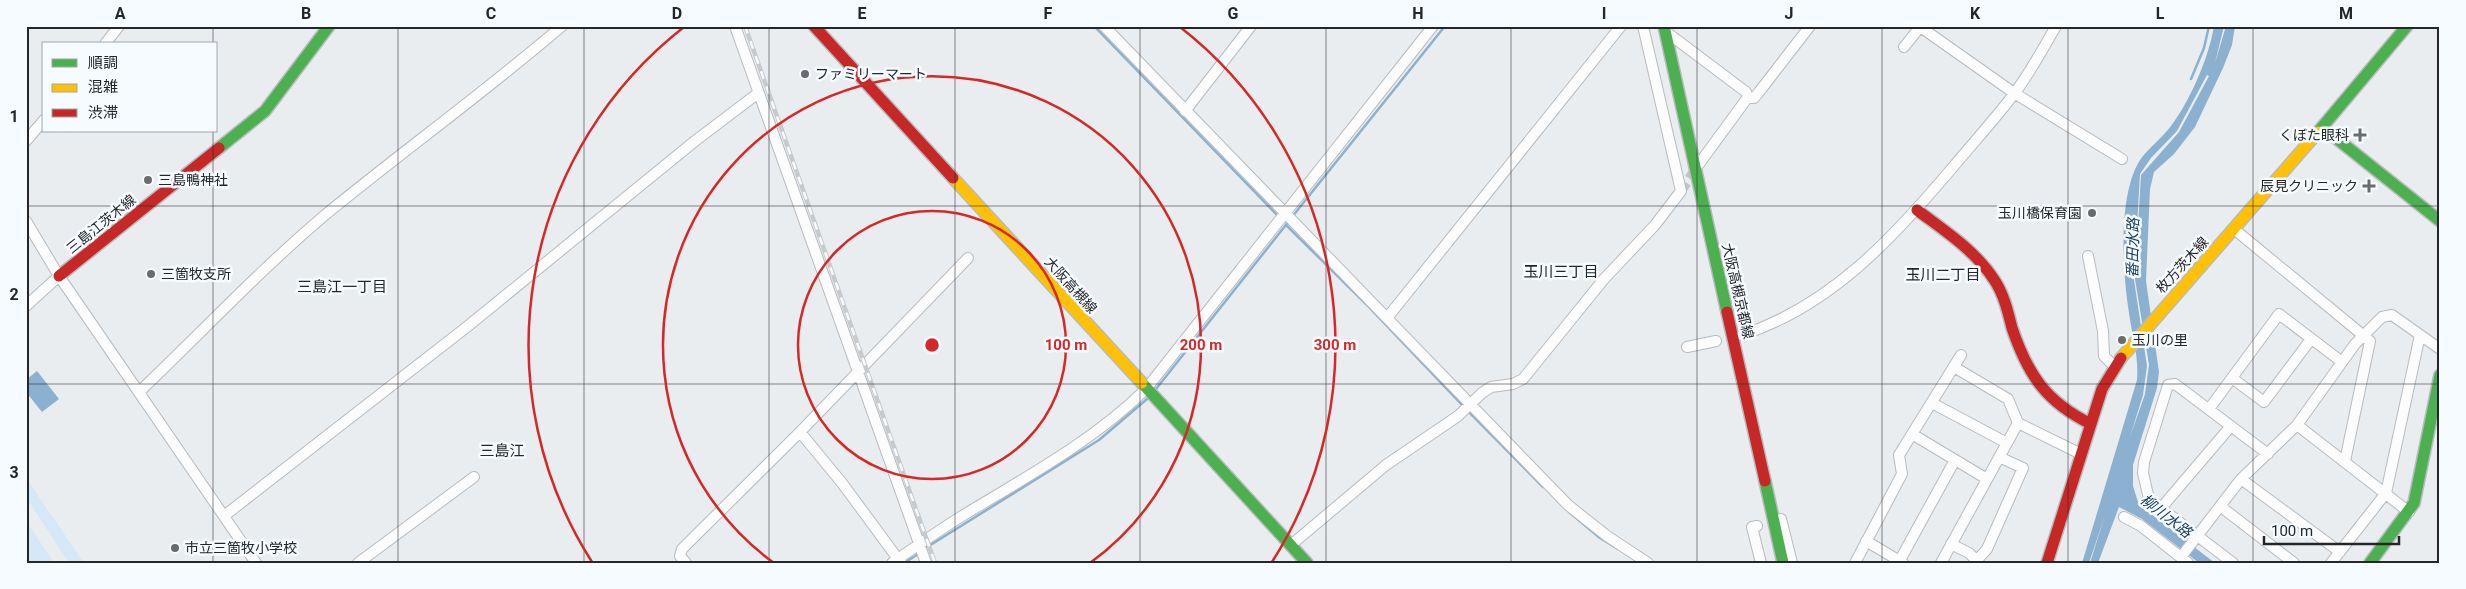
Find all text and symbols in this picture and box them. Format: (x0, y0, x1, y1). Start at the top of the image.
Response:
text: A (115, 4, 126, 23)
text: B (301, 4, 311, 23)
text: C (486, 4, 496, 23)
text: D (672, 4, 682, 23)
text: E (858, 4, 867, 23)
text: F (1044, 4, 1053, 23)
text: G (1228, 4, 1239, 23)
text: H (1412, 4, 1424, 23)
text: I (1602, 4, 1606, 23)
text: J (1785, 4, 1793, 23)
text: K (1970, 4, 1981, 23)
text: L (2156, 4, 2165, 23)
text: M (2339, 4, 2353, 23)
legend (42, 42, 218, 132)
text: 順調 (88, 54, 118, 72)
place label: ファミリーマート (815, 66, 927, 82)
marker: ファミリーマート (799, 68, 811, 80)
text: 混雑 (88, 78, 118, 96)
text: 渋滞 (88, 104, 118, 122)
text: 1 (9, 107, 19, 126)
place label: くぼた眼科 (2279, 127, 2349, 143)
marker: くぼた眼科 (2353, 128, 2367, 142)
place label: 三島鴨神社 (158, 172, 228, 188)
marker: 三島鴨神社 (142, 174, 154, 186)
place label: 辰見クリニック (2260, 178, 2358, 194)
marker: 辰見クリニック (2362, 179, 2376, 193)
street label: 三島江茨木線 (63, 191, 139, 257)
place label: 玉川橋保育園 (1998, 205, 2082, 221)
marker: 玉川橋保育園 (2086, 207, 2098, 219)
water label: 番田水路 (2123, 216, 2143, 278)
street label: 枚方茨木線 (2153, 234, 2211, 296)
street label: 大阪高槻京都線 (1719, 241, 1757, 341)
street label: 大阪高槻線 (1042, 254, 1100, 316)
district label: 玉川三丁目 (1523, 263, 1599, 281)
place label: 三箇牧支所 (161, 266, 231, 282)
district label: 玉川二丁目 (1905, 266, 1981, 284)
marker: 三箇牧支所 (145, 268, 157, 280)
district label: 三島江一丁目 (297, 278, 387, 296)
text: 2 (9, 285, 19, 304)
place label: 玉川の里 (2132, 332, 2188, 348)
marker: 玉川の里 (2116, 334, 2128, 346)
centre of rings (923, 336, 941, 354)
text: 100 m (1045, 336, 1087, 354)
text: 200 m (1180, 336, 1222, 354)
text: 300 m (1314, 336, 1356, 354)
district label: 三島江 (479, 442, 525, 460)
text: 3 (9, 463, 19, 482)
water label: 柳川水路 (2137, 490, 2197, 543)
scale bar (2264, 514, 2398, 546)
text: 100 m (2271, 522, 2313, 540)
place label: 市立三箇牧小学校 (185, 540, 297, 556)
marker: 市立三箇牧小学校 (169, 542, 181, 554)

